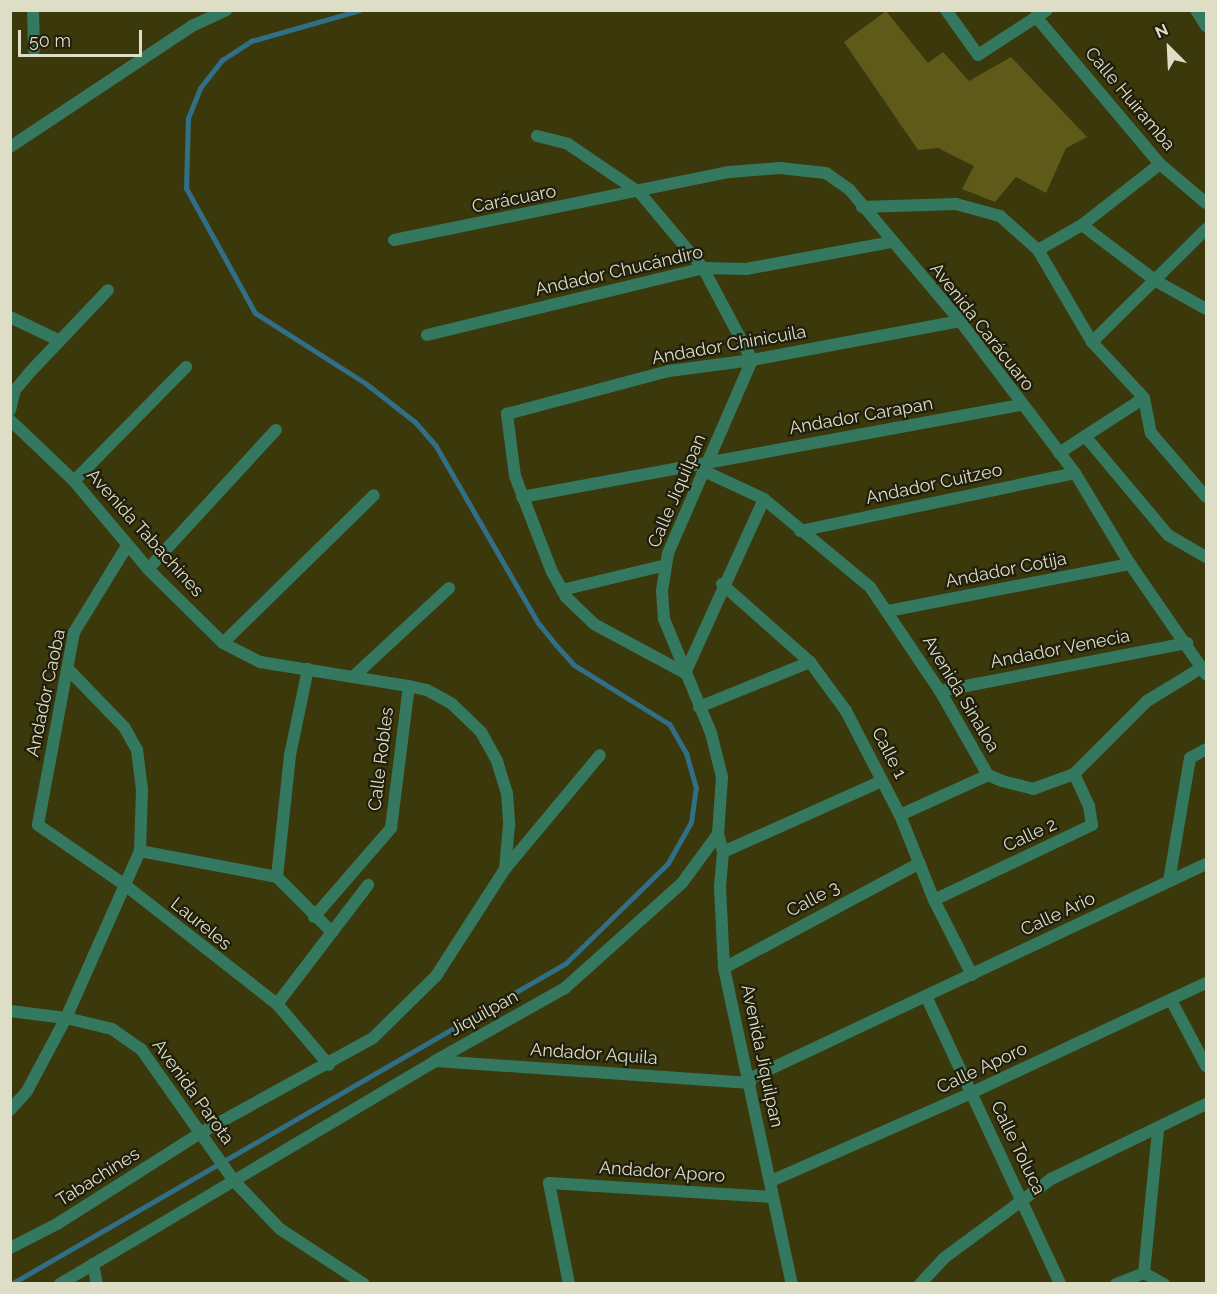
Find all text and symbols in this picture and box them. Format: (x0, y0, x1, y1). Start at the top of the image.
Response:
scale bar (21, 18, 146, 56)
north arrow (1139, 18, 1199, 78)
text: N (1152, 20, 1171, 42)
text: 50 m (29, 30, 71, 51)
street label: Calle Huiramba (1080, 43, 1180, 155)
street label: Carácuaro (470, 180, 558, 218)
street label: Andador Chucándiro (533, 241, 705, 301)
street label: Avenida Carácuaro (925, 259, 1039, 395)
street label: Andador Chinicuila (650, 321, 808, 369)
street label: Andador Carapan (787, 393, 935, 439)
street label: Calle Jiquilpan (643, 431, 711, 551)
street label: Andador Cuitzeo (864, 459, 1004, 509)
street label: Avenida Tabachines (82, 464, 208, 602)
street label: Andador Cotija (943, 548, 1069, 592)
street label: Andador Venecia (988, 625, 1132, 673)
street label: Andador Caoba (22, 627, 70, 759)
street label: Avenida Sinaloa (918, 632, 1004, 756)
street label: Calle Robles (364, 706, 398, 812)
street label: Calle 1 (867, 724, 911, 782)
street label: Calle 2 (1000, 813, 1060, 857)
street label: Calle 3 (783, 876, 843, 922)
street label: Calle Ario (1017, 887, 1099, 941)
street label: Laureles (166, 893, 236, 955)
street label: Avenida Jiquilpan (736, 982, 788, 1130)
street label: Jiquilpan (446, 985, 522, 1041)
street label: Avenida Parota (148, 1035, 238, 1149)
street label: Calle Aporo (933, 1038, 1031, 1098)
street label: Andador Aquila (529, 1039, 659, 1069)
street label: Calle Toluca (986, 1097, 1050, 1199)
street label: Tabachines (52, 1143, 144, 1211)
street label: Andador Aporo (598, 1157, 726, 1187)

